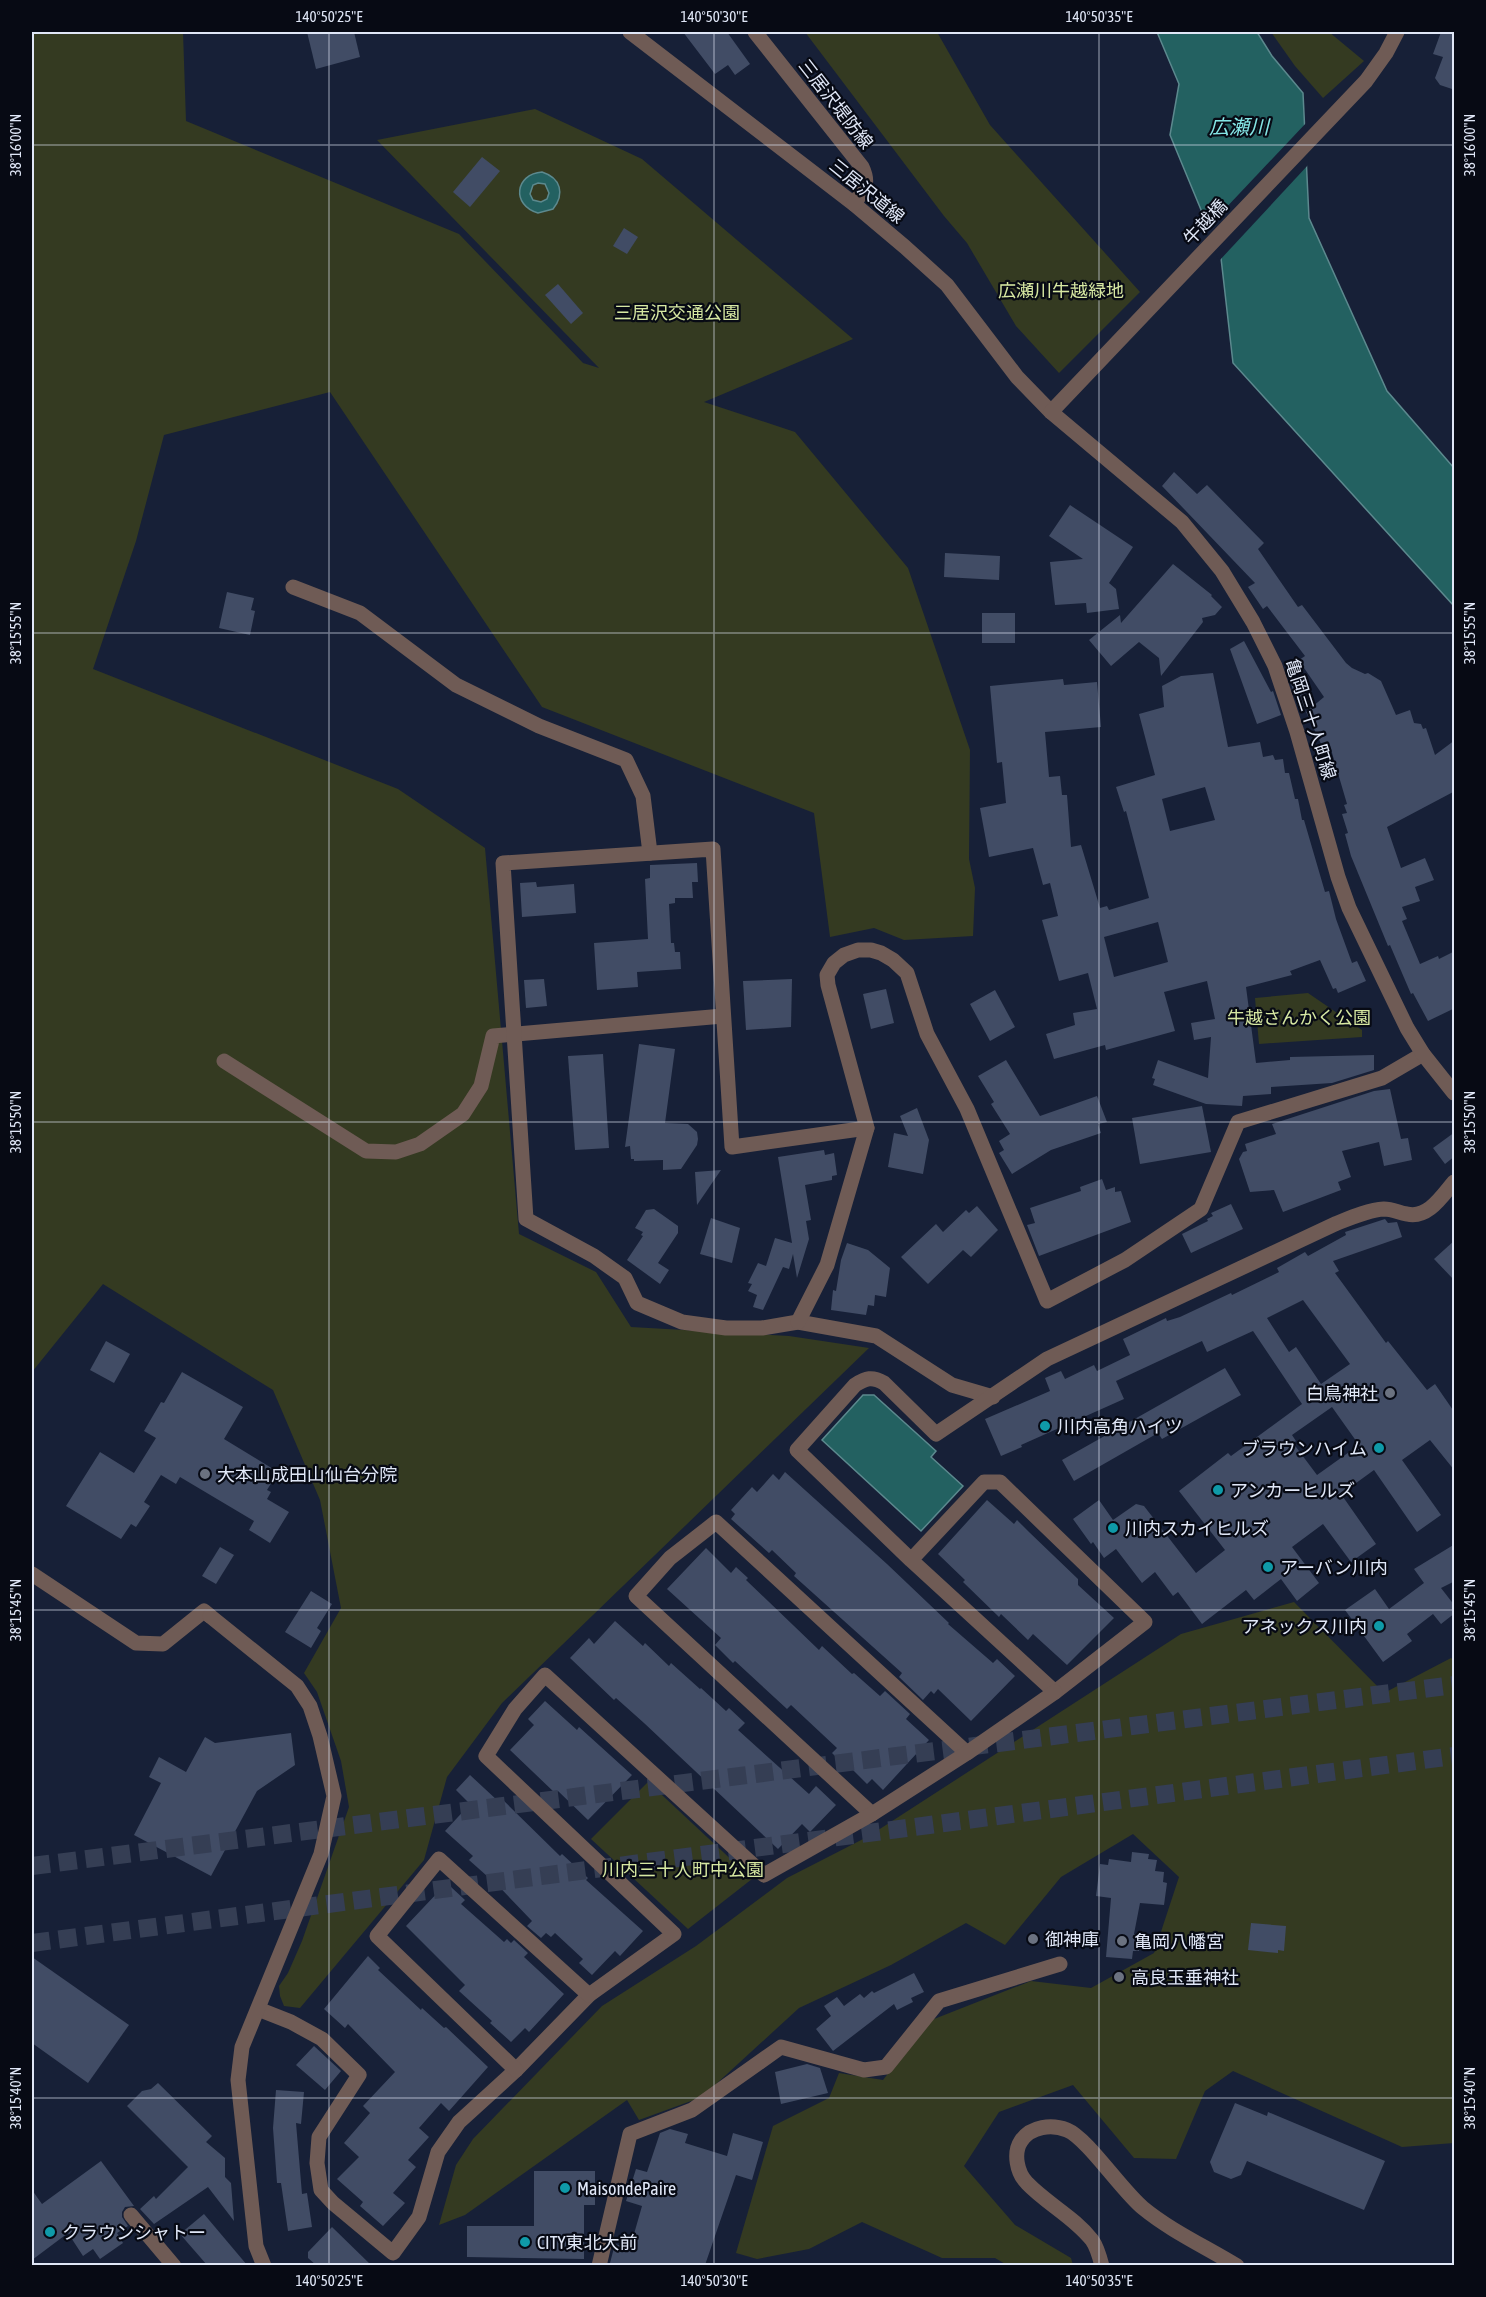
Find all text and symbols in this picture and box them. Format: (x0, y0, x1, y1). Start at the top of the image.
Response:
text: 140°50'25"E (295, 8, 363, 25)
text: 140°50'30"E (680, 8, 748, 25)
text: 140°50'35"E (1065, 8, 1133, 25)
street label: 三居沢堤防線 (794, 55, 878, 153)
text: 38°16'00"N (7, 114, 24, 176)
text: 38°16'00"N (1461, 114, 1478, 176)
water label: 広瀬川 (1209, 115, 1271, 138)
street label: 三居沢道線 (825, 155, 909, 227)
street label: 牛越橋 (1179, 195, 1231, 249)
park label: 広瀬川牛越緑地 (998, 280, 1124, 301)
park label: 三居沢交通公園 (614, 302, 740, 323)
text: 38°15'55"N (7, 602, 24, 664)
text: 38°15'55"N (1461, 602, 1478, 664)
street label: 亀岡三十人町線 (1282, 656, 1340, 782)
park label: 牛越さんかく公園 (1227, 1007, 1371, 1028)
text: 38°15'50"N (7, 1091, 24, 1153)
text: 38°15'50"N (1461, 1091, 1478, 1153)
place label: 白鳥神社 (1306, 1383, 1378, 1404)
marker: 白鳥神社 (1383, 1386, 1397, 1400)
place label: 川内高角ハイツ (1057, 1416, 1183, 1437)
marker: 川内高角ハイツ (1038, 1419, 1052, 1433)
place label: ブラウンハイム (1242, 1438, 1367, 1459)
marker: ブラウンハイム (1372, 1441, 1386, 1455)
place label: 大本山成田山仙台分院 (217, 1464, 397, 1485)
marker: 大本山成田山仙台分院 (198, 1467, 212, 1481)
place label: アンカーヒルズ (1230, 1480, 1355, 1501)
marker: アンカーヒルズ (1211, 1483, 1225, 1497)
place label: 川内スカイヒルズ (1125, 1518, 1269, 1539)
marker: 川内スカイヒルズ (1106, 1521, 1120, 1535)
place label: アーバン川内 (1280, 1557, 1388, 1578)
marker: アーバン川内 (1261, 1560, 1275, 1574)
text: 38°15'45"N (7, 1579, 24, 1641)
text: 38°15'45"N (1461, 1579, 1478, 1641)
place label: アネックス川内 (1242, 1616, 1367, 1637)
marker: アネックス川内 (1372, 1619, 1386, 1633)
park label: 川内三十人町中公園 (602, 1859, 764, 1880)
place label: 御神庫 (1045, 1929, 1099, 1950)
place label: 亀岡八幡宮 (1134, 1931, 1224, 1952)
marker: 御神庫 (1026, 1932, 1040, 1946)
marker: 亀岡八幡宮 (1115, 1934, 1129, 1948)
place label: 高良玉垂神社 (1131, 1967, 1239, 1988)
marker: 高良玉垂神社 (1112, 1970, 1126, 1984)
text: 38°15'40"N (7, 2067, 24, 2129)
text: 38°15'40"N (1461, 2067, 1478, 2129)
place label: MaisondePaire (577, 2178, 676, 2199)
marker: MaisondePaire (558, 2181, 572, 2195)
place label: クラウンシャトー (62, 2222, 206, 2243)
marker: クラウンシャトー (43, 2225, 57, 2239)
place label: CITY東北大前 (537, 2232, 638, 2253)
marker: CITY東北大前 (518, 2235, 532, 2249)
text: 140°50'25"E (295, 2272, 363, 2289)
text: 140°50'30"E (680, 2272, 748, 2289)
text: 140°50'35"E (1065, 2272, 1133, 2289)

